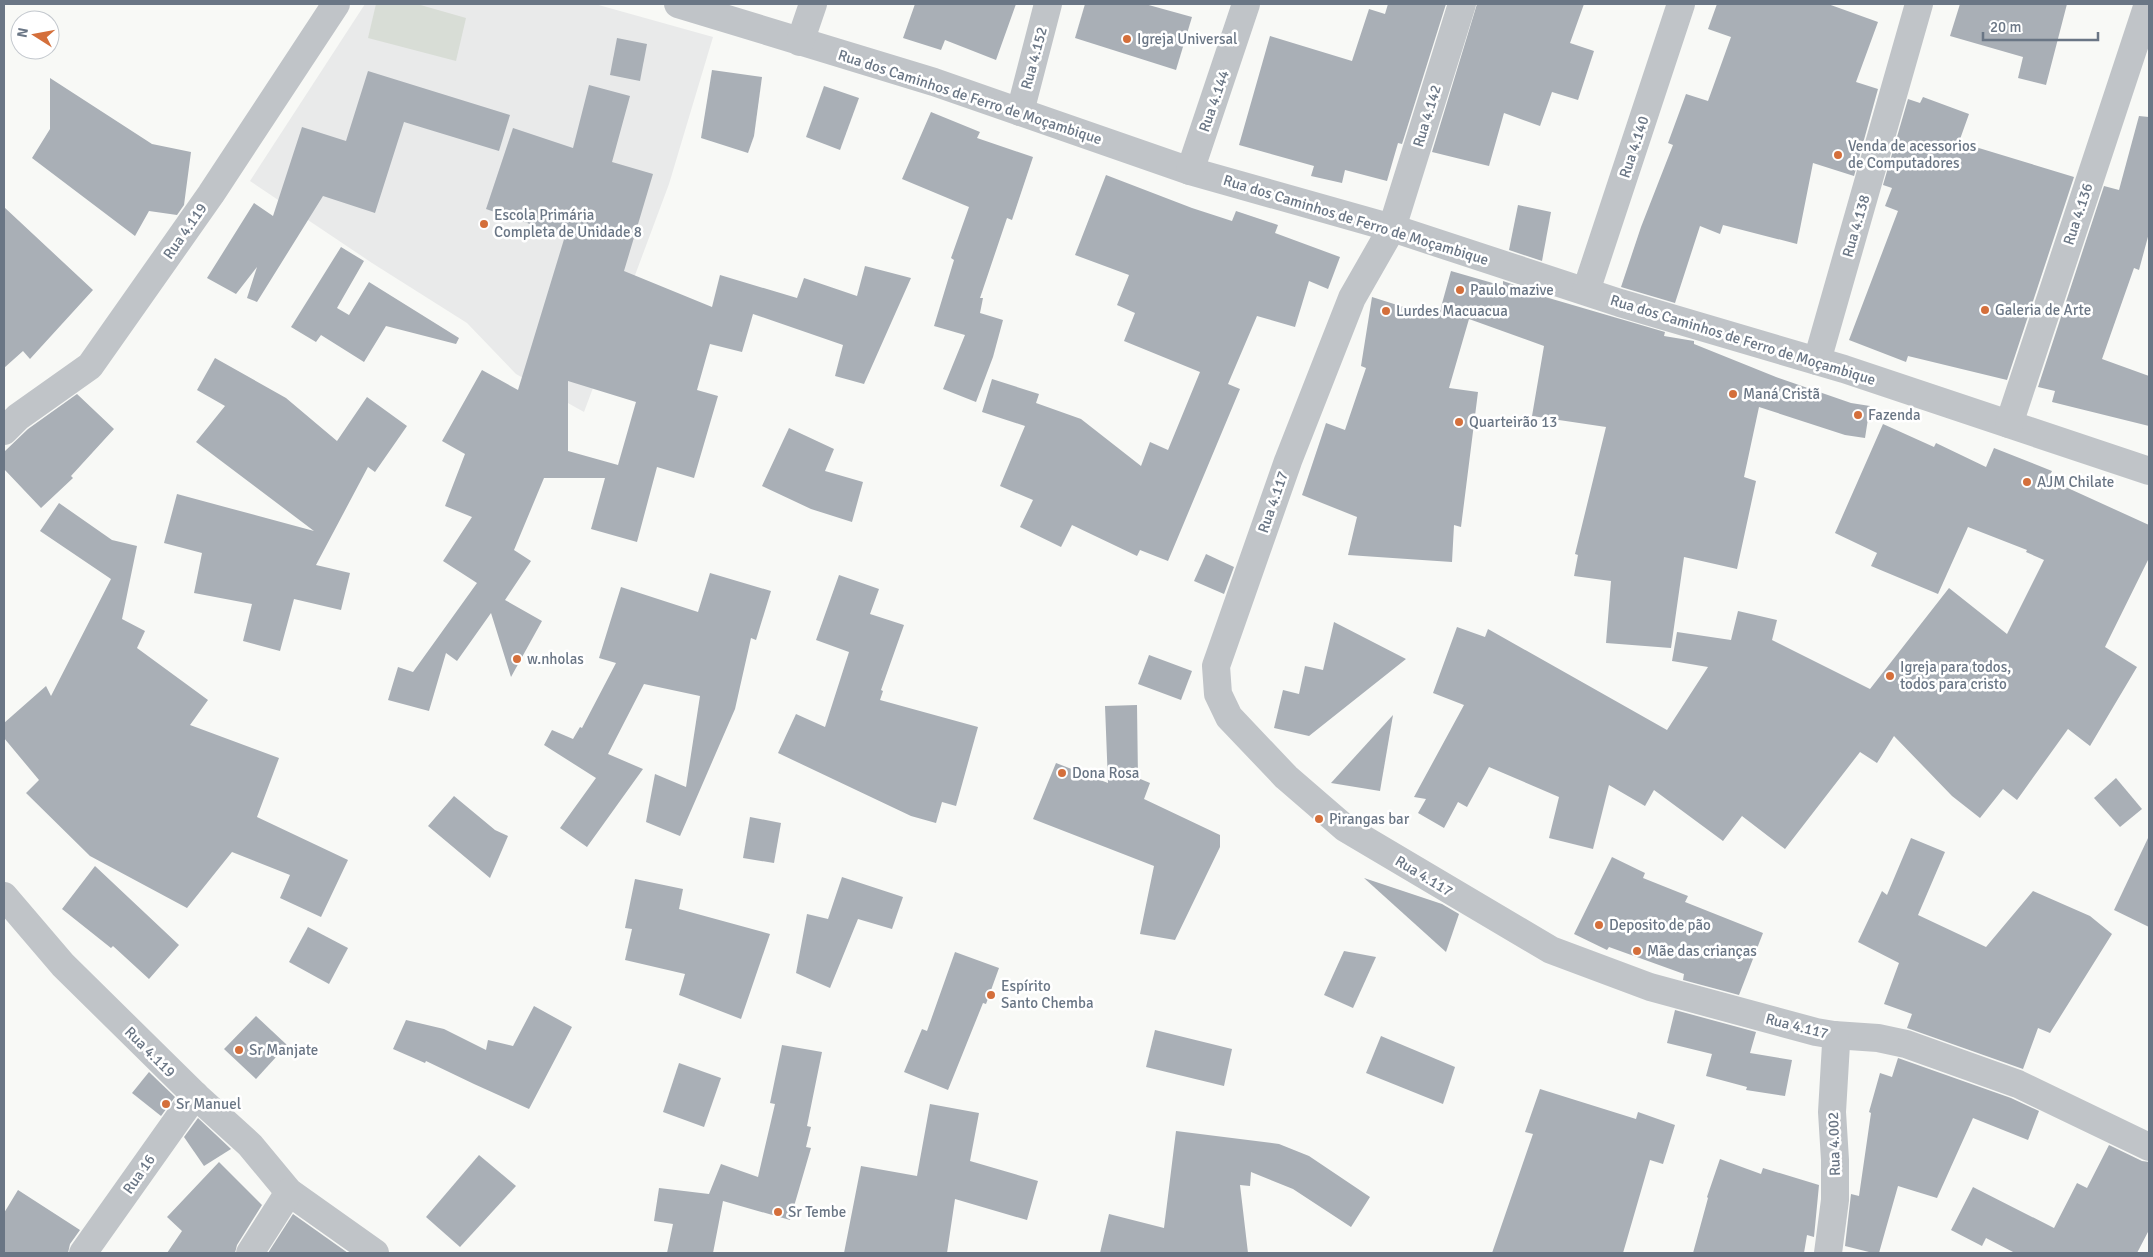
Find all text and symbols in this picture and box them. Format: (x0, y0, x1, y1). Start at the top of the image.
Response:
north arrow (10, 10, 60, 60)
scale bar (1983, 10, 2098, 42)
text: 20 m (1990, 18, 2021, 36)
street label: Rua 4.152 (1017, 25, 1051, 91)
text: N (13, 26, 32, 39)
place label: Igreja Universal (1137, 30, 1238, 48)
marker: Igreja Universal (1121, 33, 1133, 45)
street label: Rua dos Caminhos de Ferro de Moçambique (836, 46, 1104, 148)
street label: Rua 4.144 (1195, 68, 1233, 134)
street label: Rua 4.142 (1409, 83, 1445, 149)
street label: Rua 4.140 (1616, 114, 1652, 180)
place label: Venda de acessorios de Computadores (1848, 137, 1977, 172)
marker: Venda de acessorios de Computadores (1832, 149, 1844, 161)
street label: Rua dos Caminhos de Ferro de Moçambique (1221, 171, 1491, 269)
street label: Rua 4.136 (2060, 181, 2096, 247)
street label: Rua 4.138 (1839, 193, 1873, 259)
street label: Rua 4.119 (159, 200, 211, 262)
place label: Escola Primária Completa de Unidade 8 (494, 206, 642, 241)
marker: Escola Primária Completa de Unidade 8 (478, 218, 490, 230)
place label: Paulo mazive (1470, 281, 1554, 299)
marker: Paulo mazive (1454, 284, 1466, 296)
street label: Rua dos Caminhos de Ferro de Moçambique (1608, 291, 1878, 389)
place label: Galeria de Arte (1995, 301, 2091, 319)
place label: Lurdes Macuacua (1396, 302, 1508, 320)
marker: Galeria de Arte (1979, 304, 1991, 316)
marker: Lurdes Macuacua (1380, 305, 1392, 317)
place label: Maná Cristã (1743, 385, 1820, 403)
marker: Maná Cristã (1727, 388, 1739, 400)
place label: Fazenda (1868, 406, 1921, 424)
marker: Fazenda (1852, 409, 1864, 421)
place label: Quarteirão 13 (1469, 413, 1557, 431)
marker: Quarteirão 13 (1453, 416, 1465, 428)
street label: Rua 4.117 (1254, 469, 1292, 535)
place label: AJM Chilate (2037, 473, 2114, 491)
marker: AJM Chilate (2021, 476, 2033, 488)
place label: w.nholas (527, 650, 584, 668)
marker: w.nholas (511, 653, 523, 665)
place label: Igreja para todos, todos para cristo (1900, 658, 2011, 693)
marker: Igreja para todos, todos para cristo (1884, 670, 1896, 682)
place label: Dona Rosa (1072, 764, 1139, 782)
marker: Dona Rosa (1056, 767, 1068, 779)
place label: Pirangas bar (1329, 810, 1410, 828)
marker: Pirangas bar (1313, 813, 1325, 825)
street label: Rua 4.117 (1392, 852, 1456, 900)
place label: Deposito de pão (1609, 916, 1711, 934)
marker: Deposito de pão (1593, 919, 1605, 931)
place label: Mãe das crianças (1647, 942, 1757, 960)
marker: Mãe das crianças (1631, 945, 1643, 957)
place label: Espírito Santo Chemba (1001, 977, 1094, 1012)
marker: Espírito Santo Chemba (985, 989, 997, 1001)
street label: Rua 4.117 (1764, 1010, 1830, 1042)
street label: Rua 4.119 (121, 1023, 179, 1081)
place label: Sr Manjate (249, 1041, 318, 1059)
marker: Sr Manjate (233, 1044, 245, 1056)
place label: Sr Manuel (176, 1095, 241, 1113)
marker: Sr Manuel (160, 1098, 172, 1110)
street label: Rua 4.002 (1824, 1112, 1844, 1176)
street label: Rua 16 (119, 1151, 159, 1197)
place label: Sr Tembe (788, 1203, 846, 1221)
marker: Sr Tembe (772, 1206, 784, 1218)

